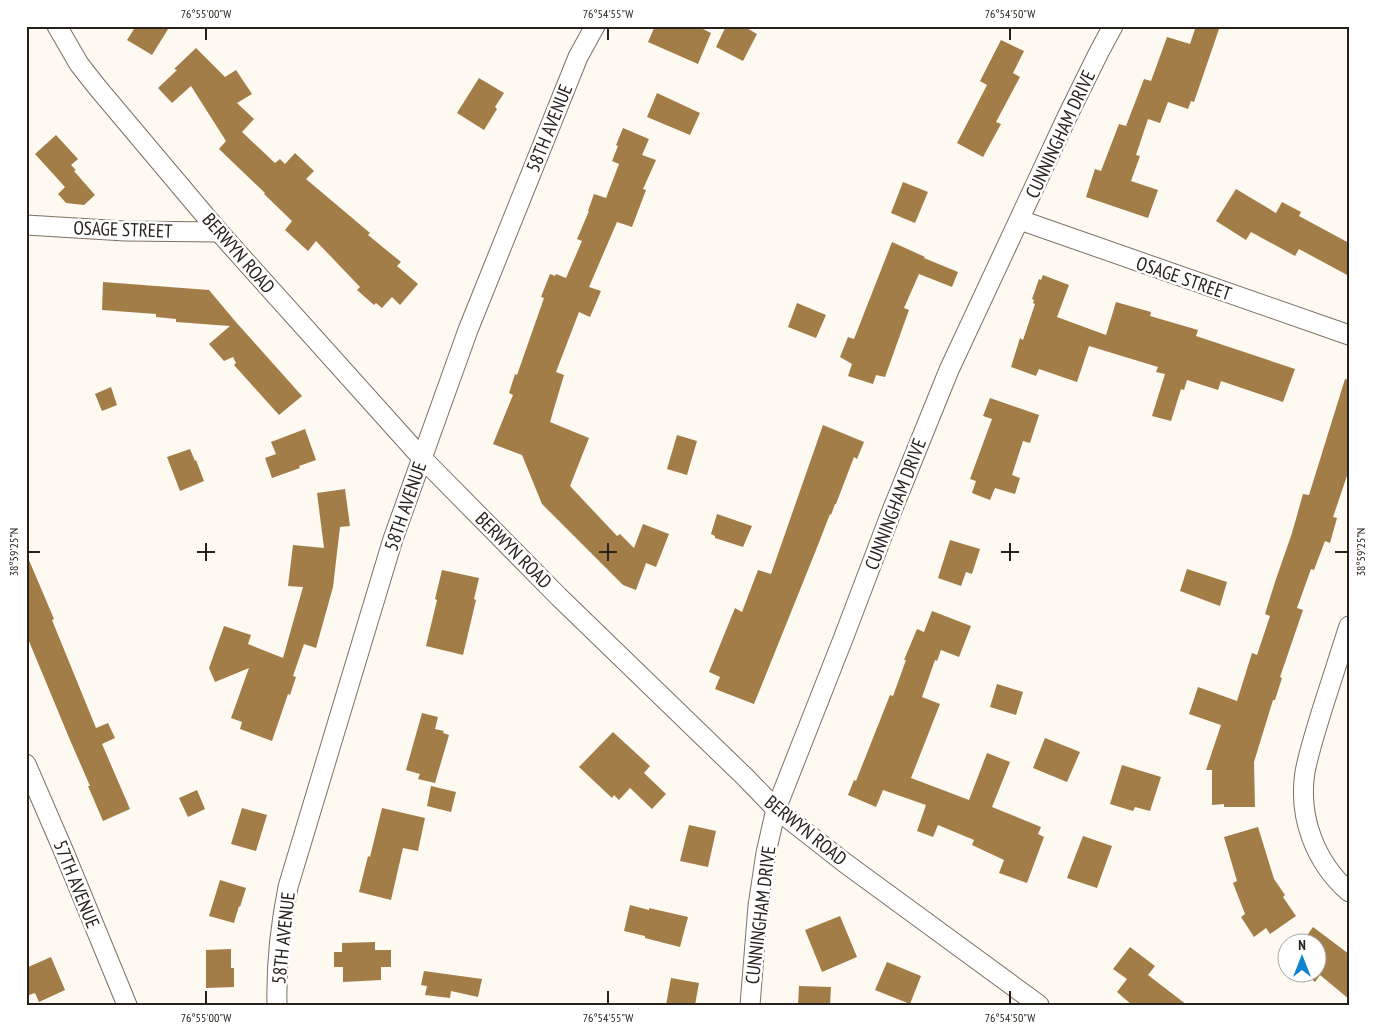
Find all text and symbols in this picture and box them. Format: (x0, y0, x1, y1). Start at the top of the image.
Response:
text: 76°55'00"W (181, 6, 231, 21)
text: 76°54'55"W (583, 6, 633, 21)
text: 76°54'50"W (985, 6, 1035, 21)
street label: CUNNINGHAM DRIVE (1020, 66, 1100, 202)
street label: 58TH AVENUE (520, 80, 578, 176)
street label: BERWYN ROAD (198, 208, 280, 298)
street label: OSAGE STREET (73, 215, 174, 243)
street label: OSAGE STREET (1133, 251, 1235, 306)
street label: CUNNINGHAM DRIVE (859, 435, 931, 573)
street label: 58TH AVENUE (379, 458, 431, 554)
street label: BERWYN ROAD (471, 507, 557, 593)
text: 38°59'25"N (6, 528, 21, 576)
text: 38°59'25"N (1353, 528, 1368, 576)
street label: BERWYN ROAD (760, 790, 852, 870)
street label: 57TH AVENUE (48, 836, 106, 932)
street label: CUNNINGHAM DRIVE (740, 845, 780, 985)
street label: 58TH AVENUE (266, 891, 300, 985)
north arrow (1278, 934, 1328, 984)
text: N (1298, 936, 1306, 954)
text: 76°55'00"W (181, 1010, 231, 1025)
text: 76°54'55"W (583, 1010, 633, 1025)
text: 76°54'50"W (985, 1010, 1035, 1025)

